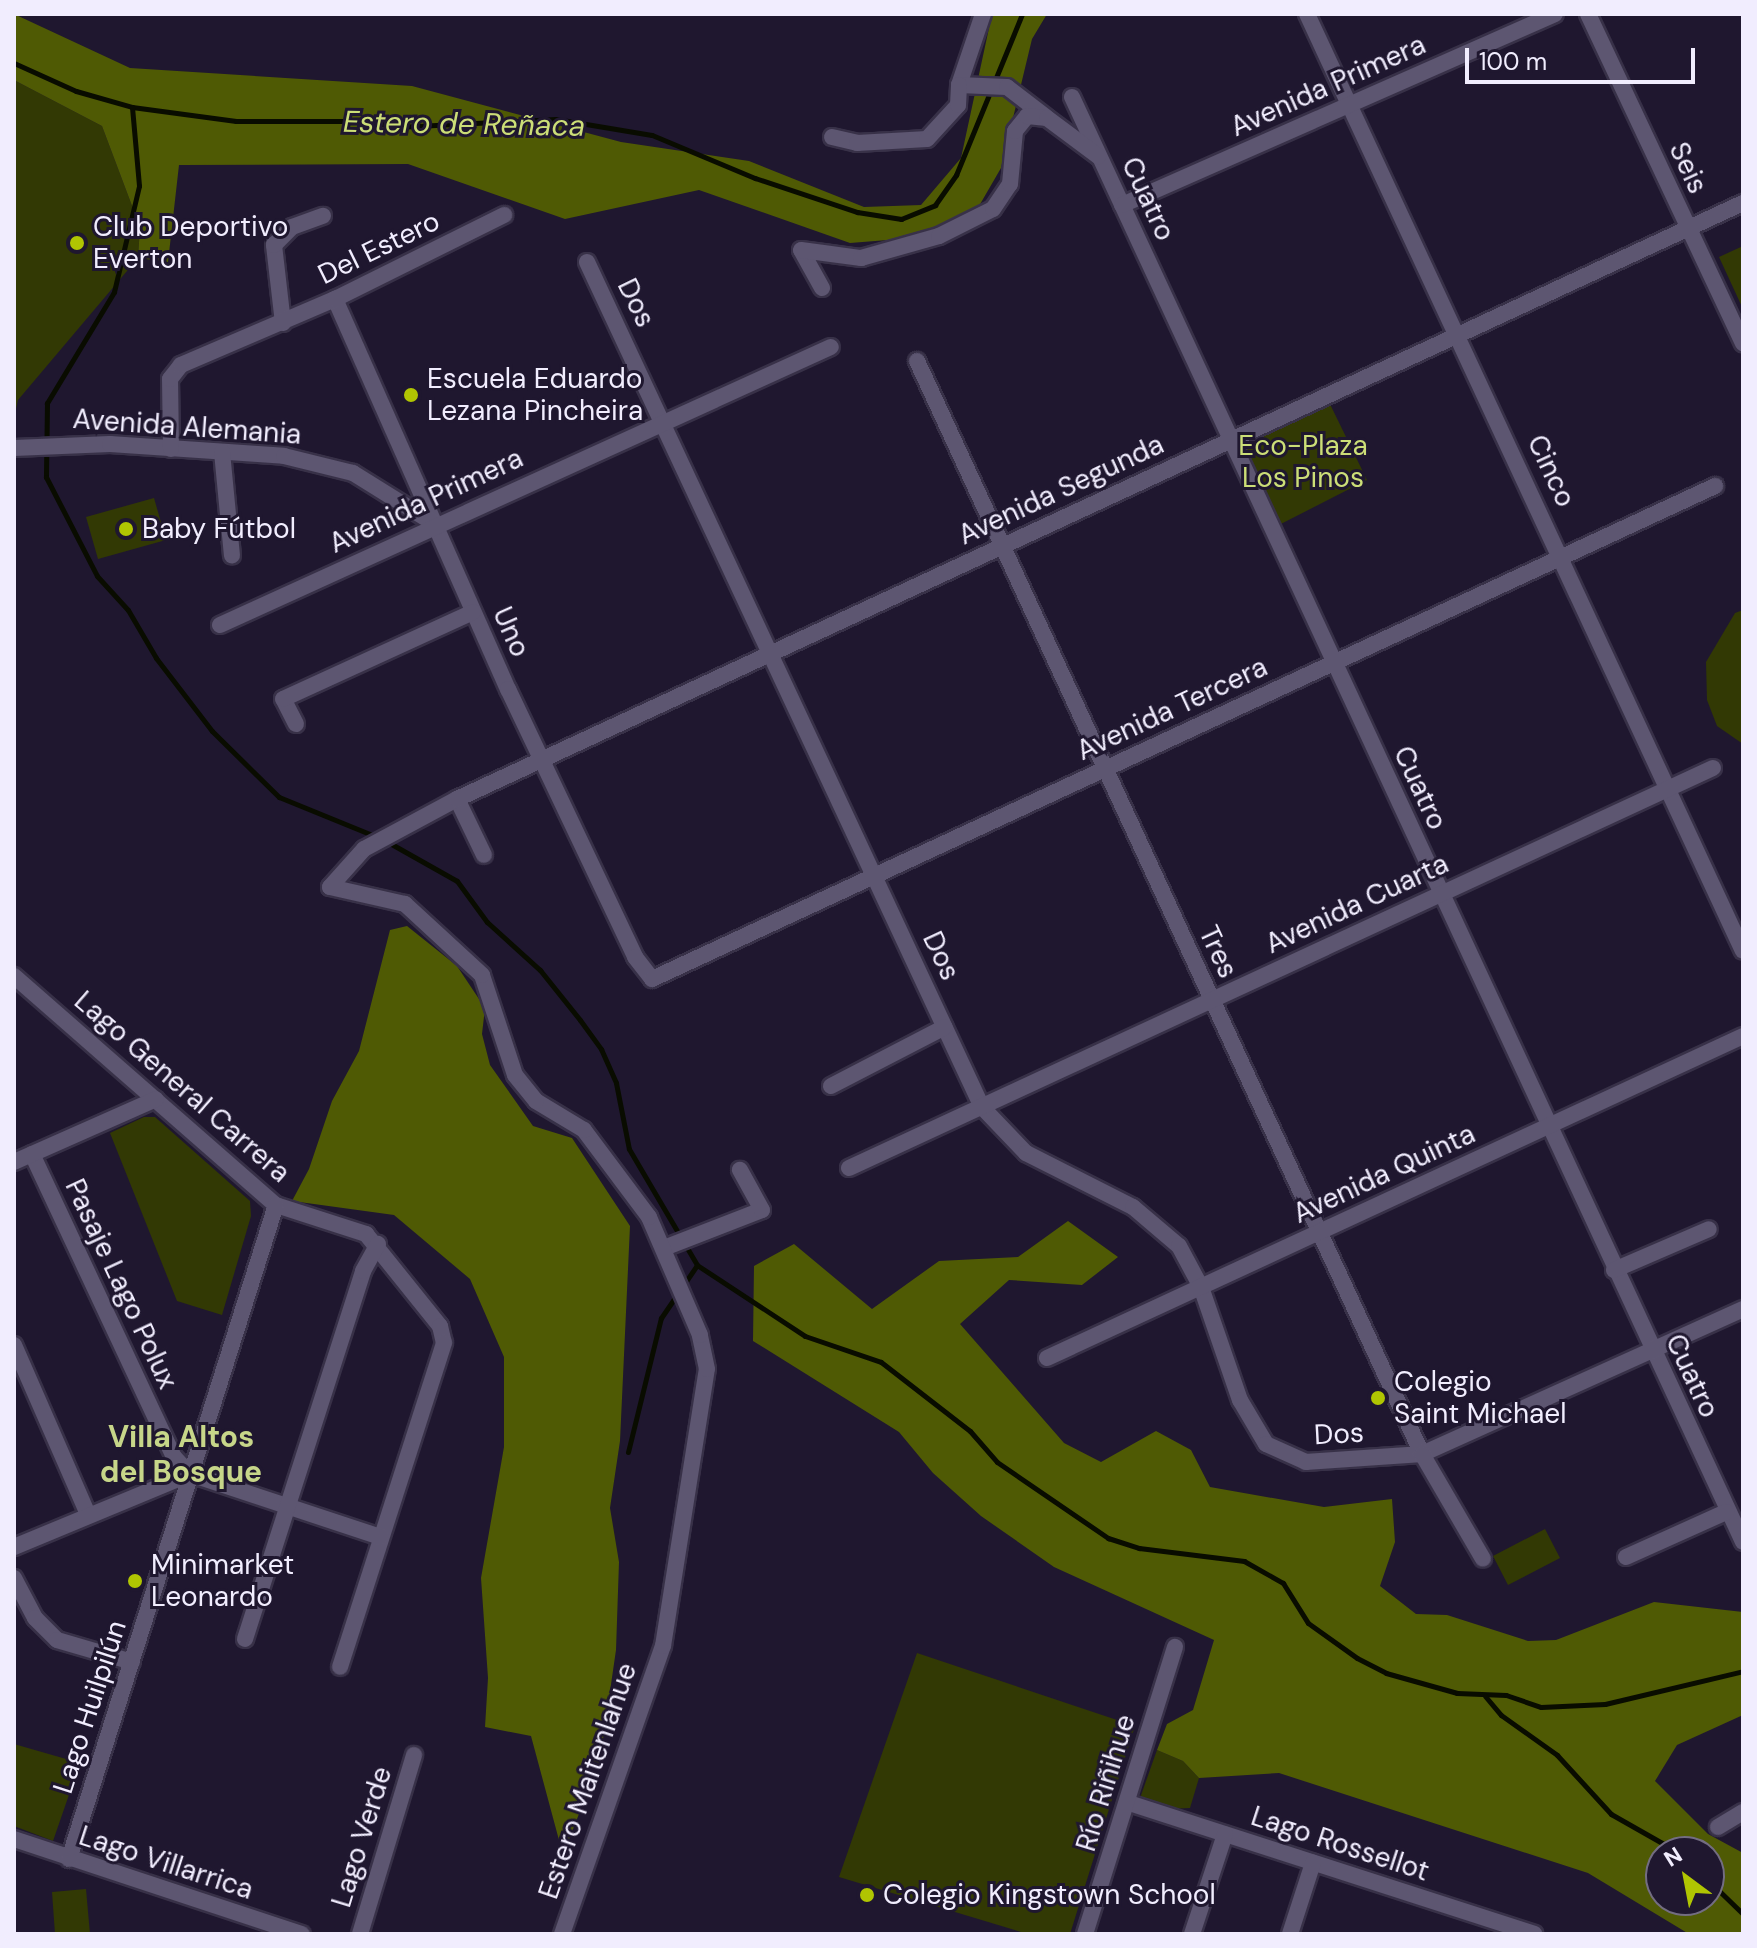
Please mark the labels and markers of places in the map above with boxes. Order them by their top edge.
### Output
place label: Club Deportivo Everton [93,210,288,276]
marker: Club Deportivo Everton [68,234,86,252]
place label: Escuela Eduardo Lezana Pincheira [427,362,643,428]
marker: Escuela Eduardo Lezana Pincheira [402,386,420,404]
place label: Baby Fútbol [142,512,296,546]
marker: Baby Fútbol [117,520,135,538]
place label: Colegio Saint Michael [1394,1365,1566,1431]
marker: Colegio Saint Michael [1369,1389,1387,1407]
place label: Minimarket Leonardo [151,1548,294,1614]
marker: Minimarket Leonardo [126,1572,144,1590]
place label: Colegio Kingstown School [883,1878,1216,1912]
marker: Colegio Kingstown School [858,1886,876,1904]

